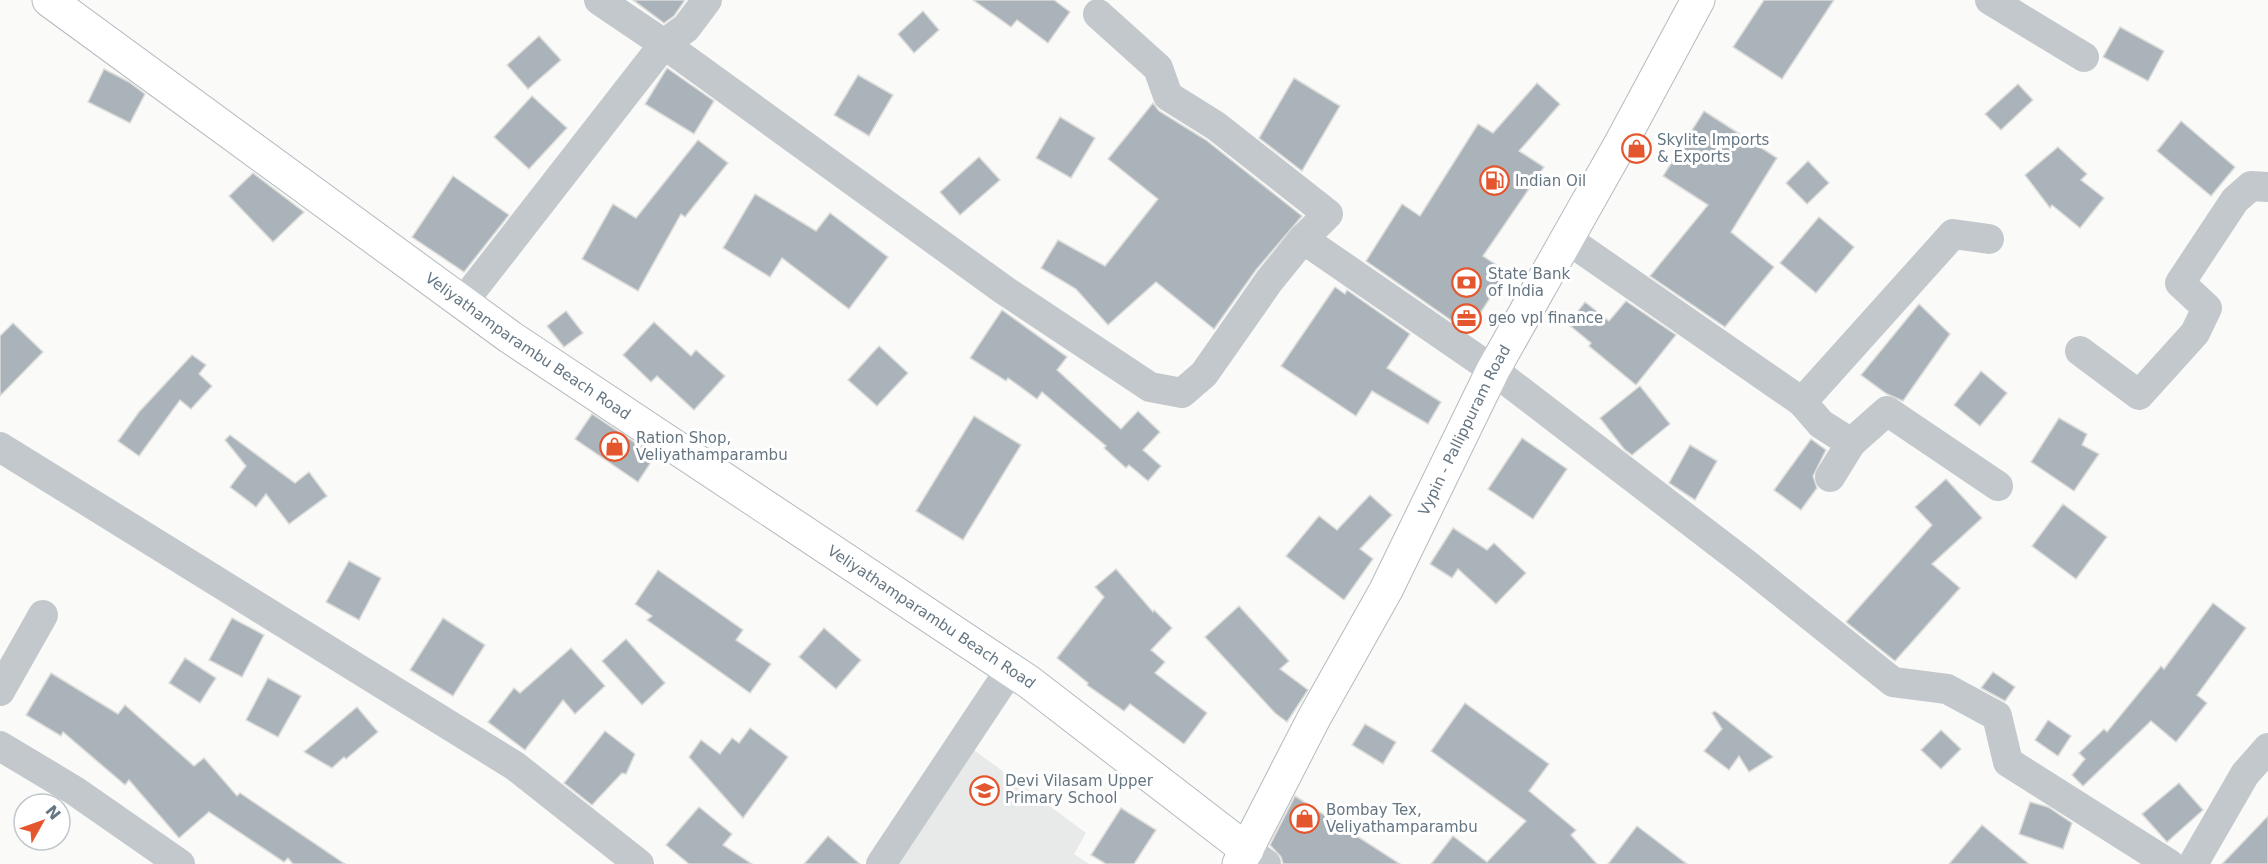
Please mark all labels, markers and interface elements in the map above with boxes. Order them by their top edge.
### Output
place label: Skylite Imports & Exports [1657,131,1770,166]
shop icon: Skylite Imports & Exports [1620,133,1652,165]
fuel station icon: Indian Oil [1478,165,1510,197]
place label: Indian Oil [1515,172,1586,190]
place label: State Bank of India [1488,265,1570,300]
bank icon: State Bank of India [1451,267,1483,299]
street label: Veliyathamparambu Beach Road [422,269,634,424]
office icon: geo vpl finance [1451,302,1483,334]
place label: geo vpl finance [1488,309,1603,327]
street label: Vypin - Pallippuram Road [1415,342,1514,518]
place label: Ration Shop, Veliyathamparambu [636,429,788,464]
shop icon: Ration Shop, Veliyathamparambu [599,431,631,463]
street label: Veliyathamparambu Beach Road [824,542,1039,692]
place label: Devi Vilasam Upper Primary School [1005,772,1154,807]
school or university icon: Devi Vilasam Upper Primary School [968,774,1000,806]
north arrow [12,792,72,852]
text: N [42,801,65,824]
place label: Bombay Tex, Veliyathamparambu [1326,801,1478,836]
shop icon: Bombay Tex, Veliyathamparambu [1289,803,1321,835]

